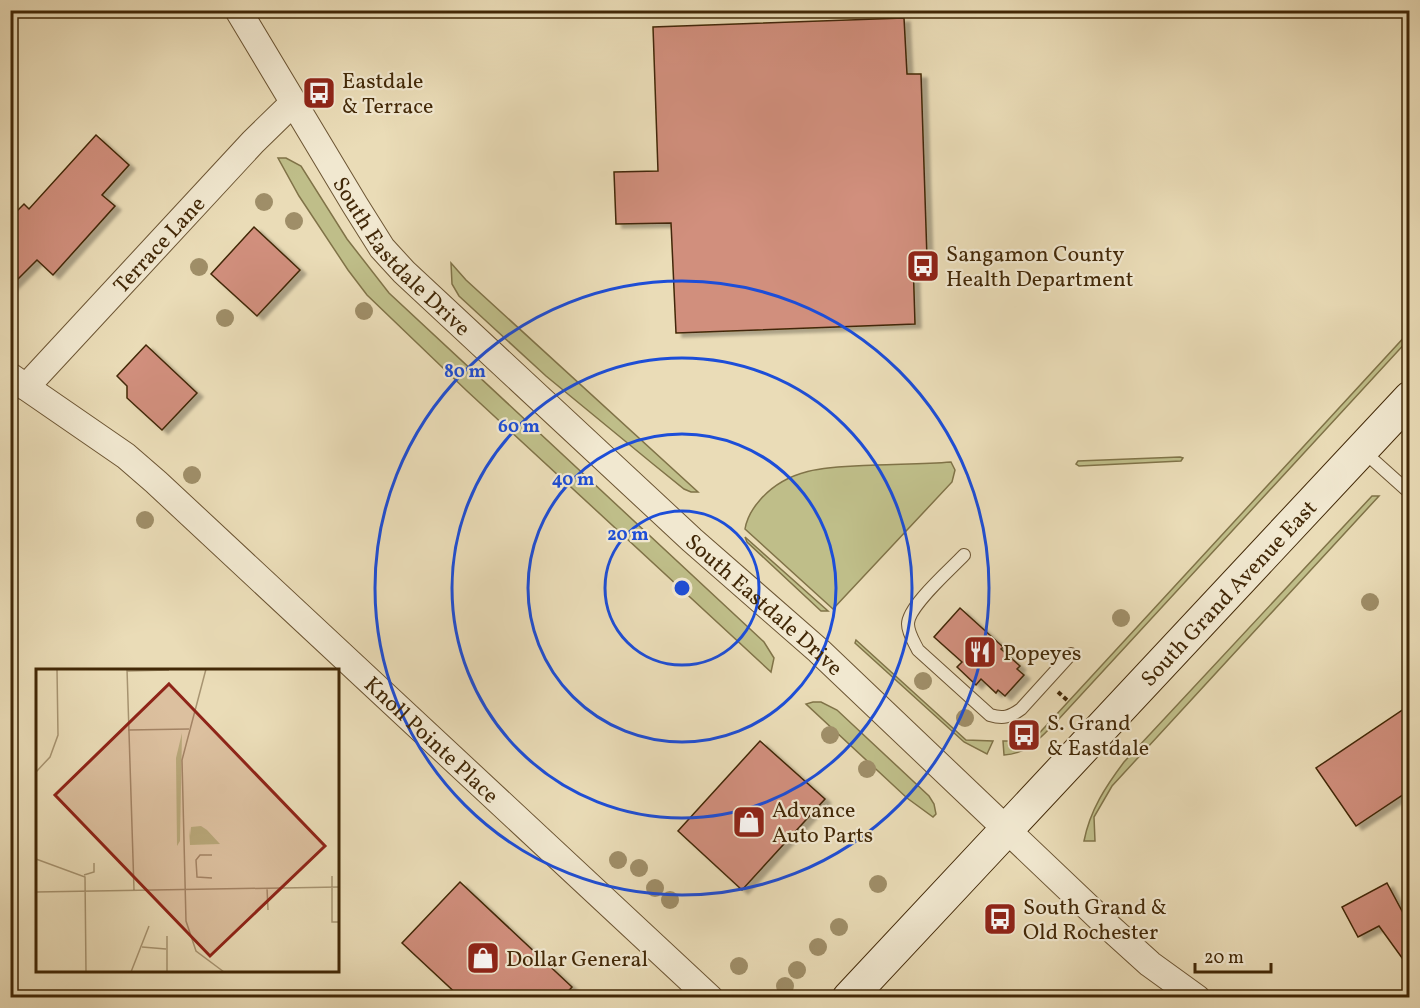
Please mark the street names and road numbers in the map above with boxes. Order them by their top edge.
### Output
street label: South Eastdale Drive [324,172,476,344]
street label: Terrace Lane [107,190,213,301]
street label: South Grand Avenue East [1135,494,1325,695]
street label: South Eastdale Drive [677,528,849,684]
street label: Knoll Pointe Place [356,670,505,812]

